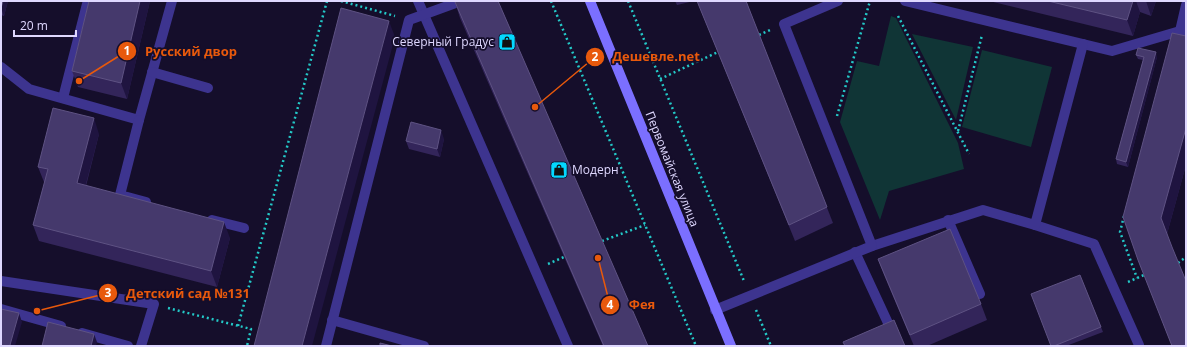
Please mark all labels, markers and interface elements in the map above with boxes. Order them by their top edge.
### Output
scale bar [14,12,76,38]
text: 20 m [20,17,48,34]
shop icon: Северный Градус [497,32,517,52]
place label: Северный Градус [392,33,494,50]
callout: Русский двор [117,39,245,64]
text: 1 [124,42,130,59]
text: Русский двор [145,42,237,60]
callout: Дешевле.net [585,44,708,69]
text: Дешевле.net [612,47,700,65]
text: 2 [592,48,599,65]
street label: Первомайская улица [642,109,703,229]
shop icon: Модерн [549,160,569,180]
place label: Модерн [572,161,619,178]
callout: Детский сад №131 [98,281,258,306]
text: 3 [105,284,112,301]
text: Детский сад №131 [126,284,250,302]
callout: Фея [600,292,663,317]
text: Фея [629,295,655,313]
text: 4 [607,296,614,313]

